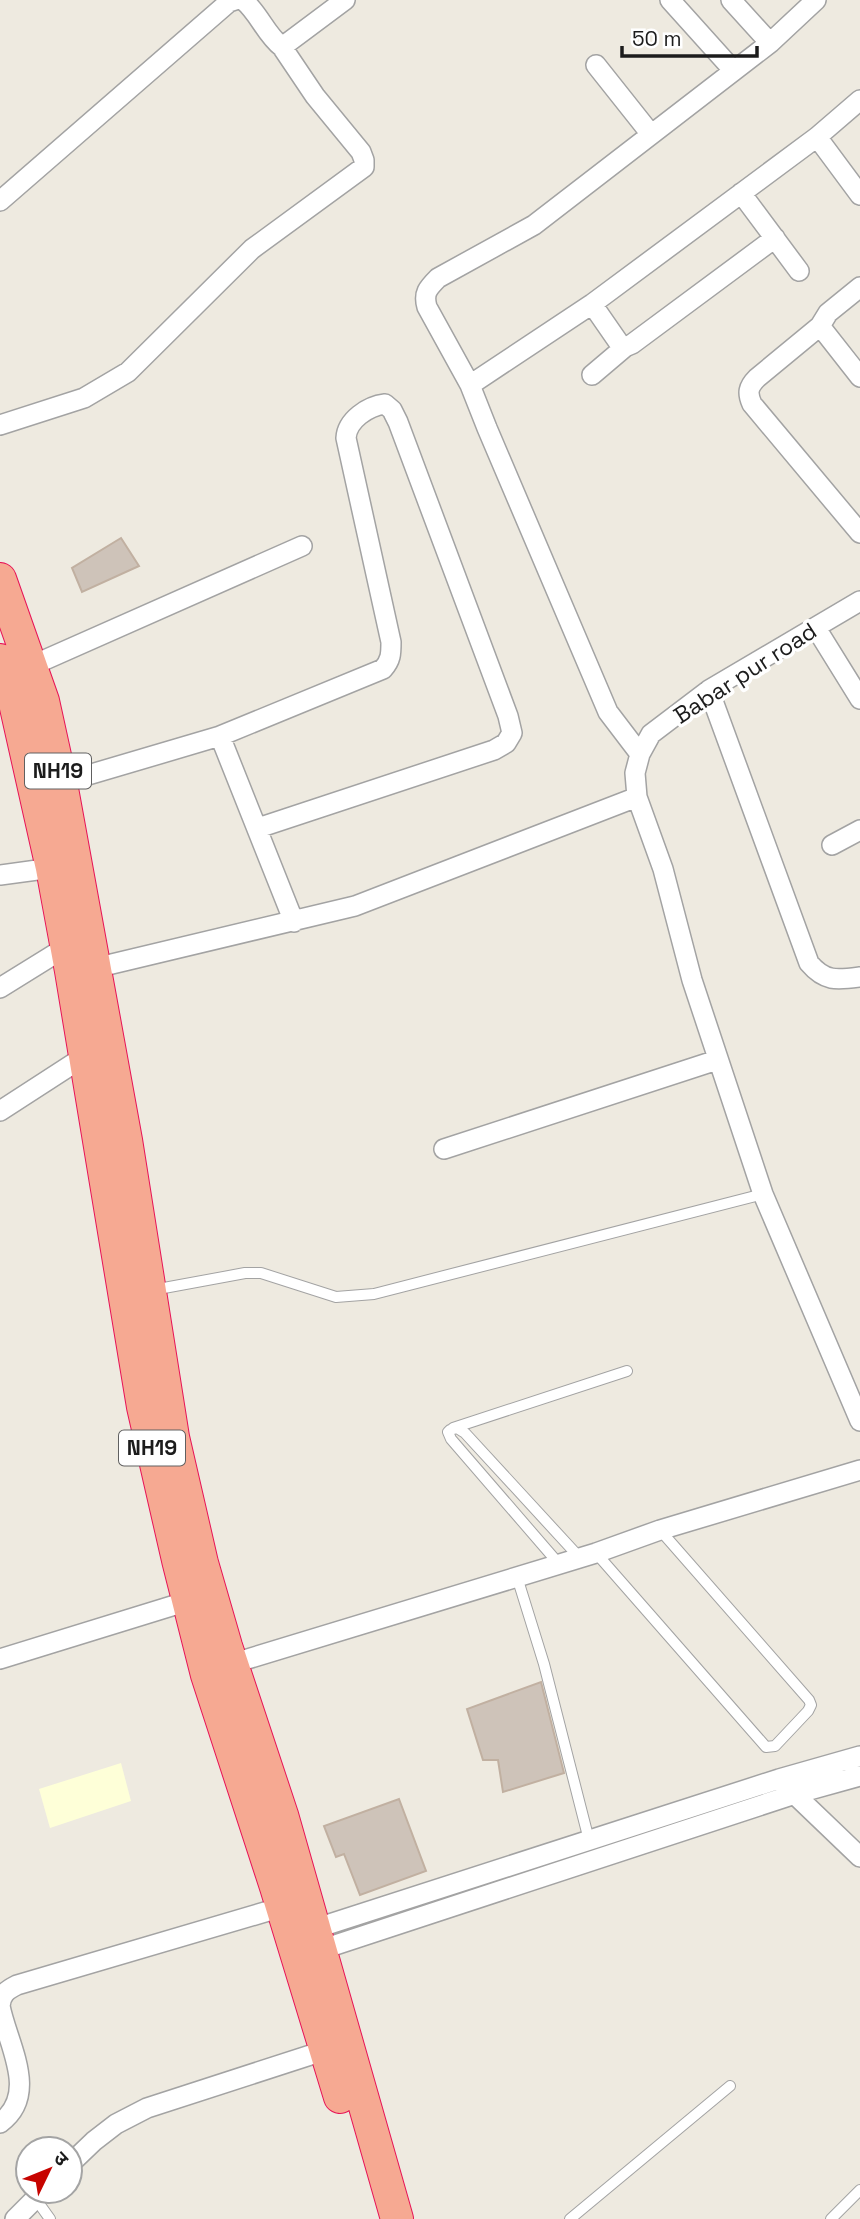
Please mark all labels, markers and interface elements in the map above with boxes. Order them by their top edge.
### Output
scale bar [622,14,757,58]
text: 50 m [632,25,682,52]
street label: Babar pur road [668,616,822,730]
road number: NH19 [25,754,91,788]
road number: NH19 [119,1430,185,1466]
north arrow [14,2135,84,2205]
text: उ [48,2146,75,2172]

